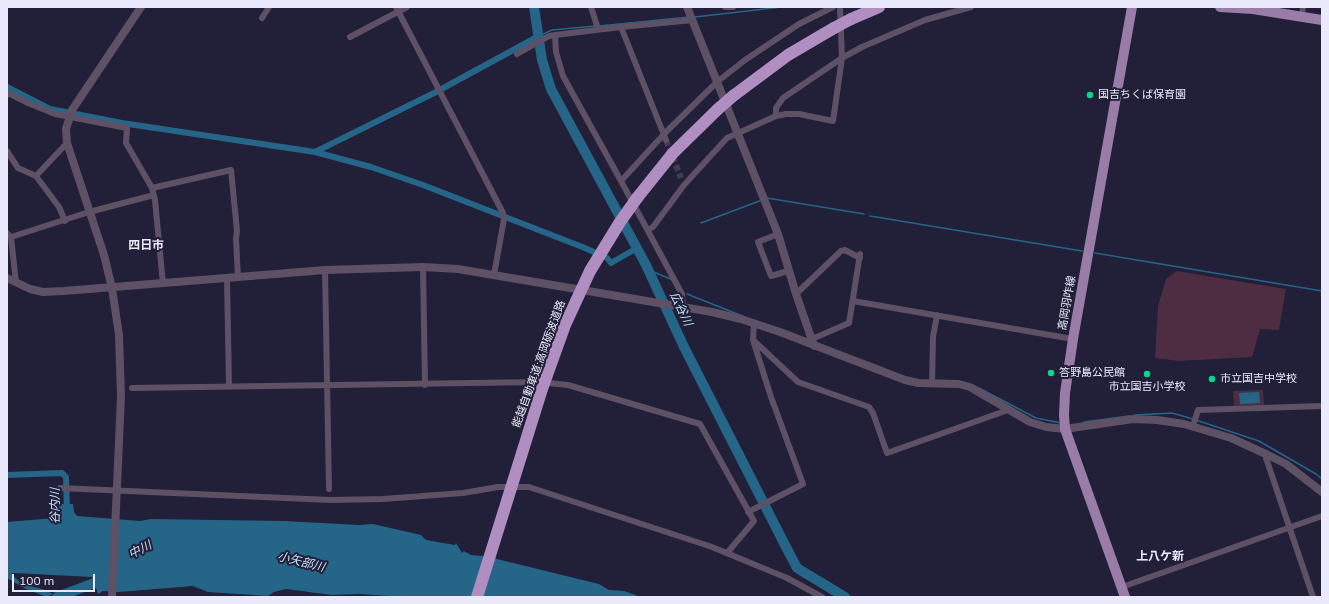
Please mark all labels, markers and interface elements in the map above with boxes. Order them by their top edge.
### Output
place label: 国吉ちくば保育園 [1098,88,1186,102]
marker: 国吉ちくば保育園 [1085,90,1095,100]
district label: 四日市 [128,238,164,252]
street label: 高岡羽咋線 [1056,275,1078,331]
water label: 広谷川 [667,290,695,328]
street label: 能越自動車道;高岡砺波道路 [510,299,568,429]
place label: 答野島公民館 [1059,366,1125,380]
marker: 答野島公民館 [1046,368,1056,378]
marker: 市立国吉小学校 [1142,369,1152,379]
place label: 市立国吉中学校 [1220,372,1297,386]
marker: 市立国吉中学校 [1207,374,1217,384]
place label: 市立国吉小学校 [1109,380,1185,394]
water label: 谷内川 [48,488,62,524]
water label: 中川 [126,538,154,562]
water label: 小矢部川 [276,549,326,575]
district label: 上八ケ新 [1136,549,1184,563]
scale bar [14,566,97,592]
text: 100 m [19,573,54,588]

